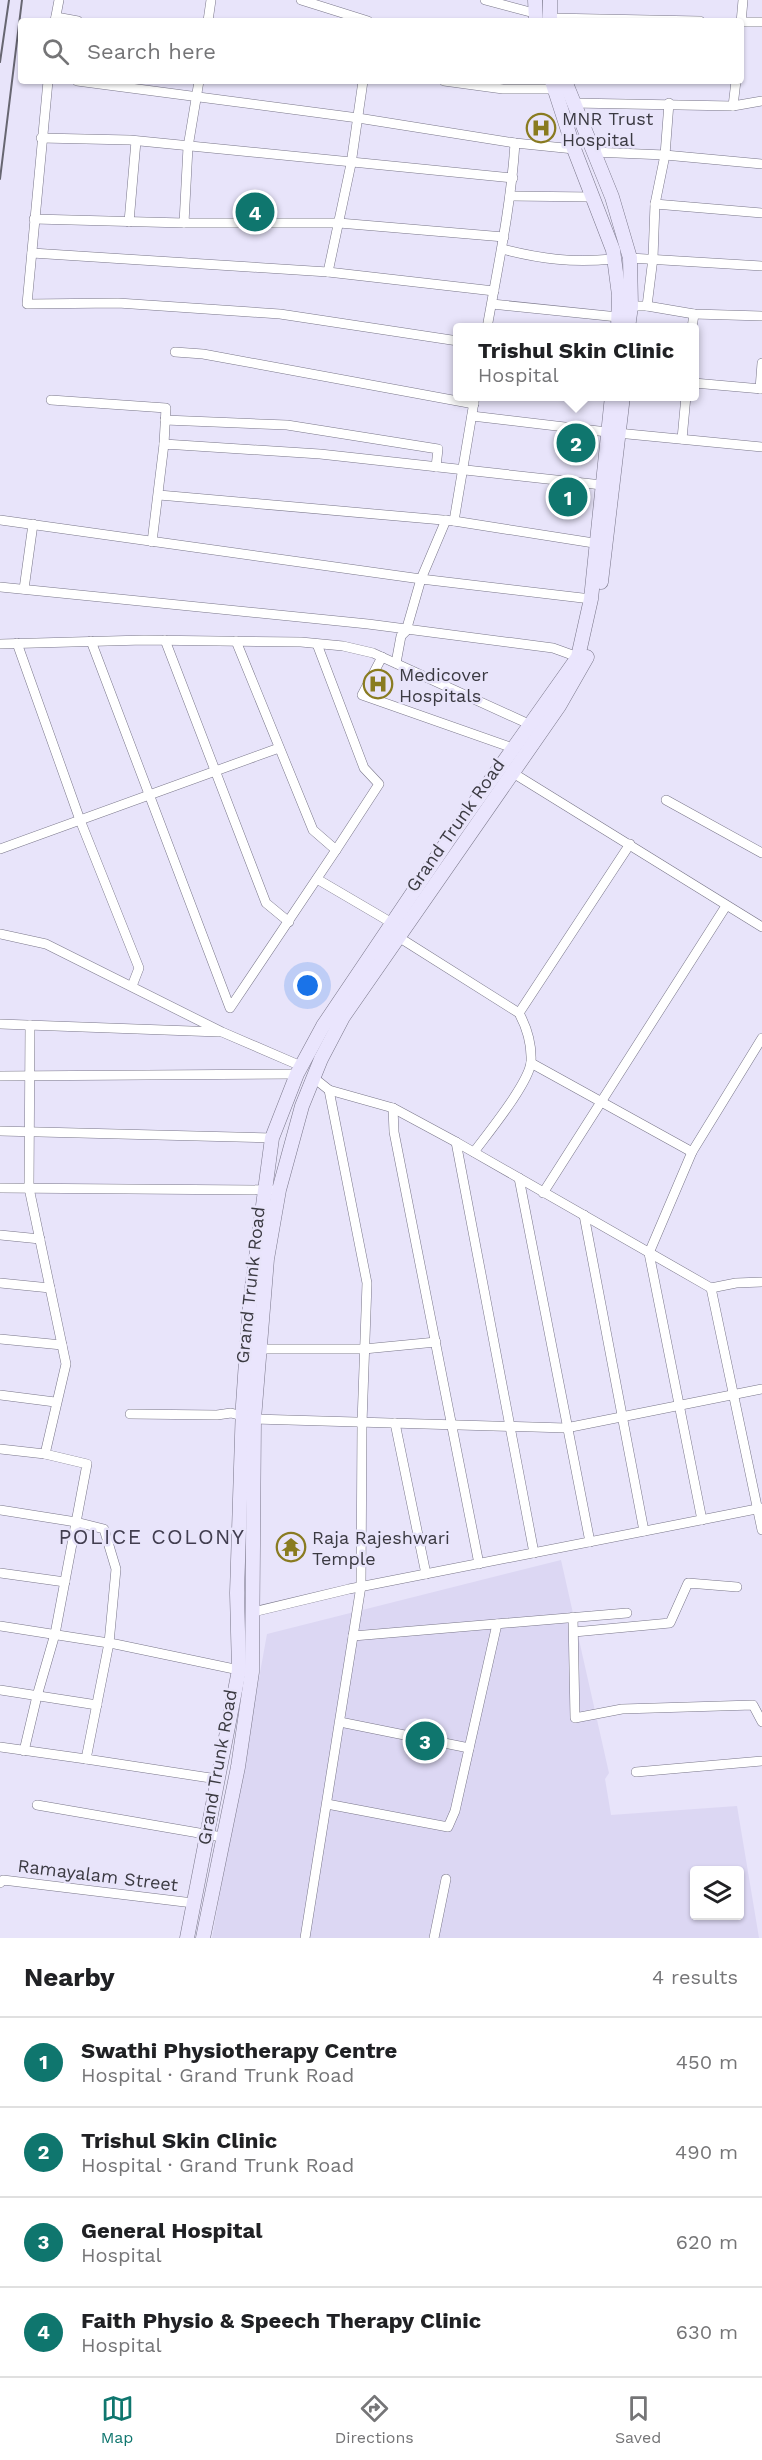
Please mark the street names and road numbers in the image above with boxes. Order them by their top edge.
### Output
street label: Grand Trunk Road [401,754,509,896]
street label: Grand Trunk Road [231,1206,269,1364]
street label: Grand Trunk Road [193,1688,241,1846]
street label: Ramayalam Street [17,1855,180,1895]

